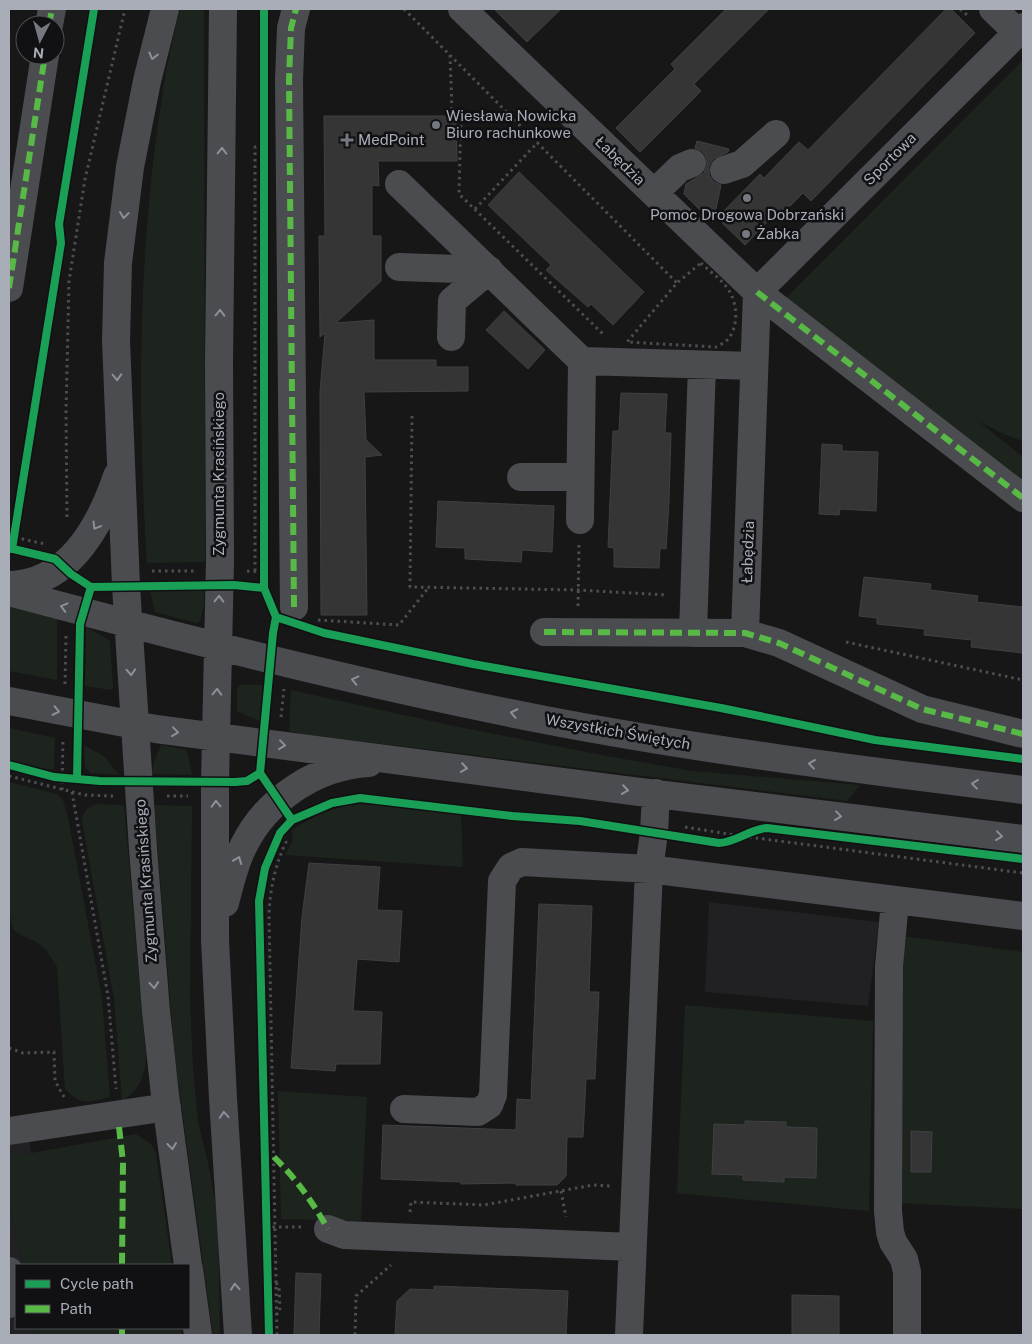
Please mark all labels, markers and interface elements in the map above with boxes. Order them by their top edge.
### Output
north arrow [15,15,65,65]
text: N [32,44,45,61]
one-way arrow [148,52,159,61]
place label: Wiesława Nowicka Biuro rachunkowe [446,107,576,141]
marker: Wiesława Nowicka Biuro rachunkowe [430,119,442,131]
street label: Sportowa [860,129,919,188]
place label: MedPoint [358,131,425,148]
marker: MedPoint [340,133,354,147]
street label: Łabędzia [592,133,649,188]
one-way arrow [217,147,227,154]
marker: Pomoc Drogowa Dobrzański [741,192,753,204]
place label: Pomoc Drogowa Dobrzański [650,206,844,223]
one-way arrow [119,211,130,219]
place label: Żabka [756,224,799,242]
marker: Żabka [740,228,752,240]
one-way arrow [215,309,225,317]
one-way arrow [112,374,122,381]
street label: Zygmunta Krasińskiego [210,392,227,556]
one-way arrow [92,521,102,530]
street label: Łabędzia [738,521,757,583]
one-way arrow [214,594,224,602]
one-way arrow [60,602,69,613]
one-way arrow [126,669,137,677]
one-way arrow [351,675,359,686]
one-way arrow [212,688,223,696]
one-way arrow [52,706,61,716]
one-way arrow [510,709,518,719]
street label: Wszystkich Świętych [545,709,692,753]
one-way arrow [172,726,180,737]
one-way arrow [278,739,286,750]
one-way arrow [808,759,817,769]
one-way arrow [460,762,468,773]
one-way arrow [971,779,979,790]
one-way arrow [621,784,629,795]
street label: Zygmunta Krasińskiego [131,799,160,963]
one-way arrow [210,800,221,808]
one-way arrow [834,810,842,821]
one-way arrow [996,830,1004,841]
one-way arrow [232,856,242,864]
one-way arrow [148,981,159,989]
one-way arrow [219,1111,230,1119]
one-way arrow [166,1143,177,1151]
legend [15,1264,190,1329]
text: Cycle path [60,1275,134,1292]
one-way arrow [230,1282,241,1290]
text: Path [60,1300,92,1317]

